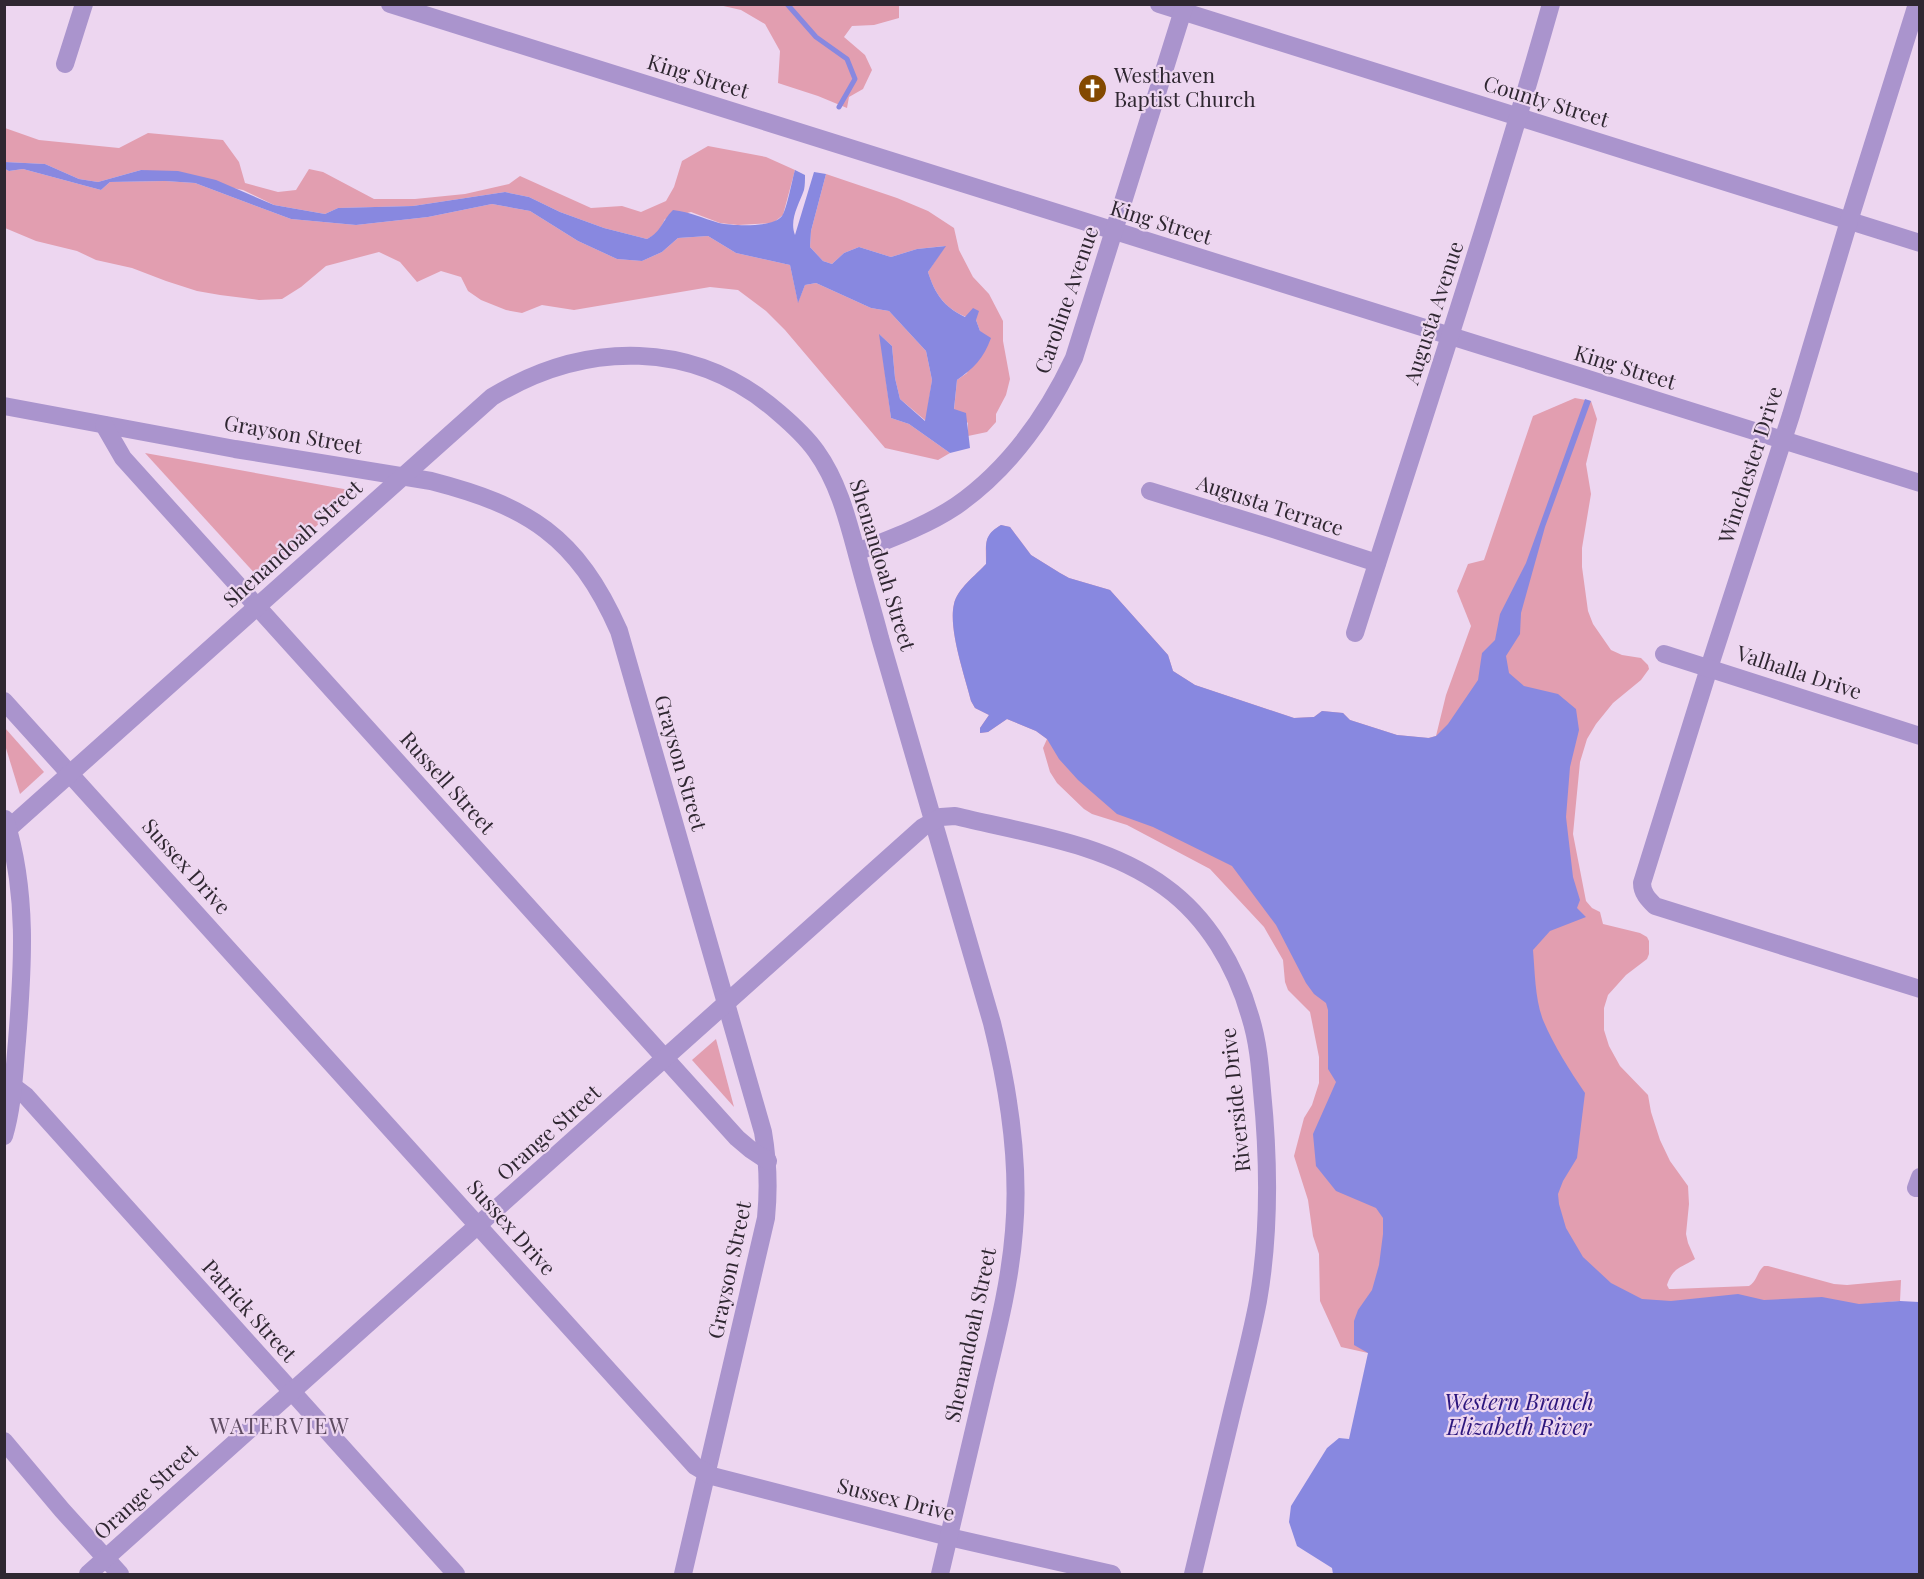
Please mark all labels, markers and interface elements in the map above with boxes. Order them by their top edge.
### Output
street label: King Street [644,46,753,104]
place label: Westhaven Baptist Church [1113,60,1256,112]
street label: County Street [1480,68,1613,133]
church icon: Westhaven Baptist Church [1077,72,1109,104]
street label: King Street [1107,192,1216,250]
street label: Caroline Avenue [1027,222,1103,377]
street label: Augusta Avenue [1395,237,1468,388]
street label: King Street [1571,337,1680,395]
street label: Winchester Drive [1710,382,1788,547]
street label: Grayson Street [222,407,365,459]
street label: Augusta Terrace [1193,467,1348,541]
street label: Shenandoah Street [216,472,368,612]
street label: Shenandoah Street [845,475,923,654]
street label: Valhalla Drive [1732,637,1866,705]
street label: Grayson Street [649,691,715,834]
street label: Russell Street [395,724,502,839]
street label: Sussex Drive [137,812,238,920]
street label: Riverside Drive [1213,1027,1256,1174]
street label: Orange Street [490,1077,606,1186]
street label: Sussex Drive [462,1173,563,1281]
street label: Grayson Street [700,1198,756,1341]
street label: Shenandoah Street [937,1244,1001,1425]
street label: Patrick Street [197,1252,304,1367]
water label: Western Branch Elizabeth River [1444,1386,1594,1441]
district label: WATERVIEW [209,1410,350,1440]
street label: Orange Street [87,1436,203,1545]
street label: Sussex Drive [835,1470,958,1526]

